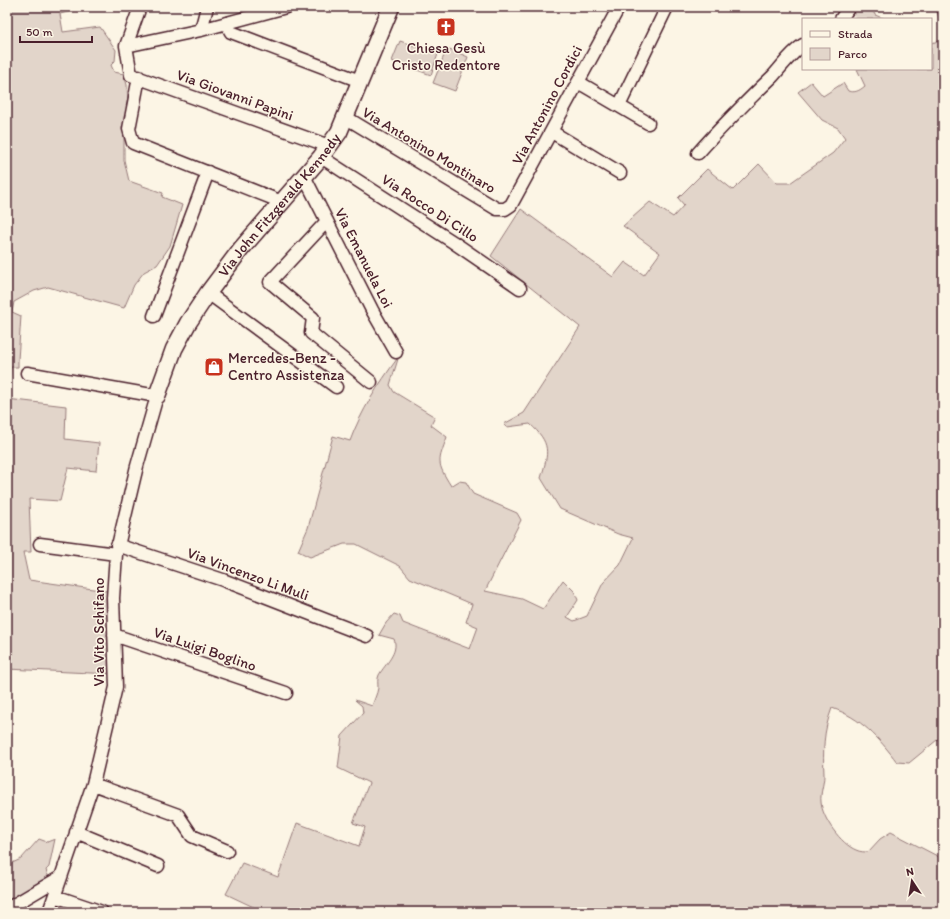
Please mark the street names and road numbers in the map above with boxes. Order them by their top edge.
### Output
street label: Via Antonino Cordici [508,42,586,168]
street label: Via Giovanni Papini [174,66,296,124]
street label: Via Antonino Montinaro [359,103,499,197]
street label: Via John Fitzgerald Kennedy [214,130,344,280]
street label: Via Rocco Di Cillo [378,170,482,246]
street label: Via Emanuela Loi [331,205,397,311]
street label: Via Vincenzo Li Muli [185,544,311,604]
street label: Via Vito Schifano [90,578,108,687]
street label: Via Luigi Boglino [151,623,259,675]

